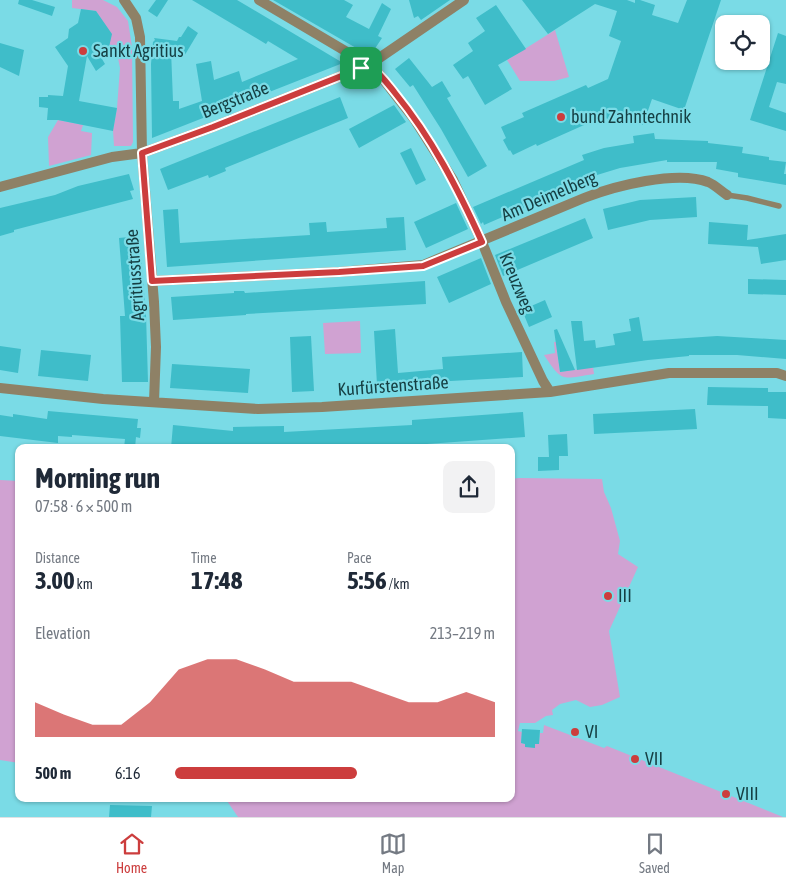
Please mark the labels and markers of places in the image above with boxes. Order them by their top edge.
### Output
place label: Sankt Agritius [93,40,184,61]
marker: Sankt Agritius [77,45,89,57]
pin [340,47,382,89]
place label: bund Zahntechnik [571,106,691,127]
marker: bund Zahntechnik [555,111,567,123]
place label: III [618,585,632,606]
marker: III [602,590,614,602]
place label: VI [585,721,598,742]
marker: VI [569,726,581,738]
place label: VII [645,748,663,769]
marker: VII [629,753,641,765]
place label: VIII [736,783,759,804]
marker: VIII [720,788,732,800]

